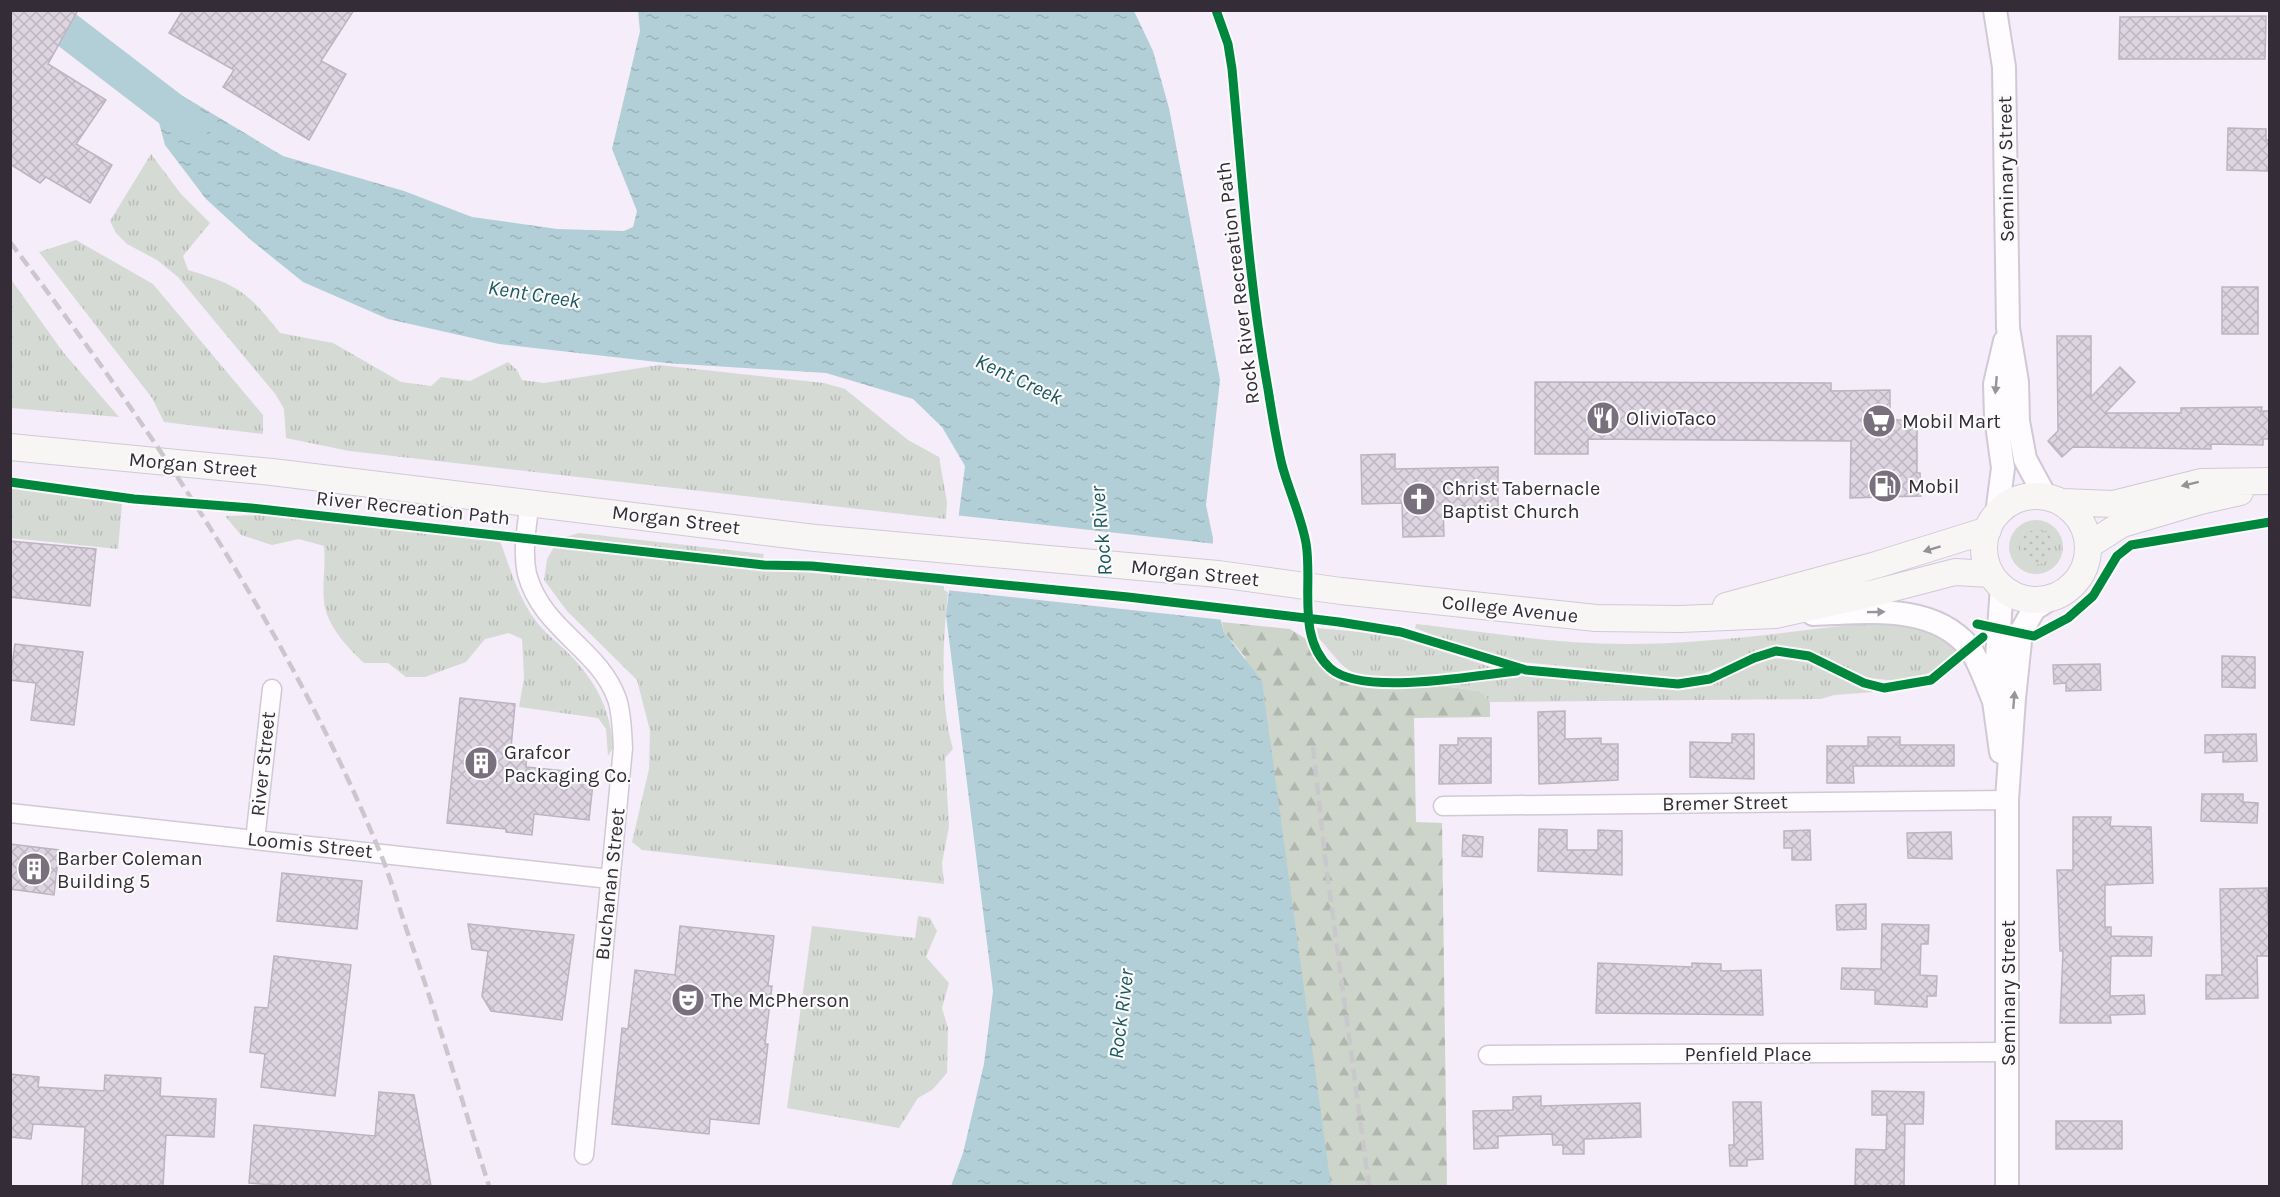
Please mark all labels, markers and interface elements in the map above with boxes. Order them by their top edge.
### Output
street label: Seminary Street [1993,95,2019,242]
street label: Rock River Recreation Path [1212,160,1264,406]
water label: Kent Creek [486,275,582,313]
water label: Kent Creek [972,348,1067,410]
one-way arrow [1991,375,2001,394]
restaurant icon: OlivioTaco [1585,400,1621,436]
supermarket icon: Mobil Mart [1861,403,1897,439]
place label: OlivioTaco [1626,407,1717,430]
place label: Mobil Mart [1902,410,2001,433]
street label: Morgan Street [128,448,259,482]
fuel station icon: Mobil [1867,468,1903,504]
place label: Mobil [1908,475,1959,498]
place label: Christ Tabernacle Baptist Church [1442,477,1600,523]
one-way arrow [2181,480,2200,490]
church icon: Christ Tabernacle Baptist Church [1401,481,1437,517]
water label: Rock River [1085,484,1117,577]
street label: River Recreation Path [315,486,511,530]
street label: Morgan Street [611,501,742,539]
one-way arrow [1923,544,1941,554]
street label: Morgan Street [1130,555,1261,591]
street label: College Avenue [1441,590,1579,628]
one-way arrow [1866,608,1885,617]
one-way arrow [2009,690,2019,709]
street label: River Street [246,710,280,818]
place label: Grafcor Packaging Co. [504,741,631,787]
building icon: Grafcor Packaging Co. [463,745,499,781]
street label: Bremer Street [1662,790,1789,816]
street label: Buchanan Street [591,806,629,961]
street label: Loomis Street [246,827,374,863]
place label: Barber Coleman Building 5 [57,847,203,893]
building icon: Barber Coleman Building 5 [16,851,52,887]
street label: Seminary Street [1997,919,2020,1066]
water label: Rock River [1104,967,1139,1060]
theatre icon: The McPherson [670,982,706,1018]
place label: The McPherson [711,989,850,1012]
street label: Penfield Place [1685,1043,1811,1066]

